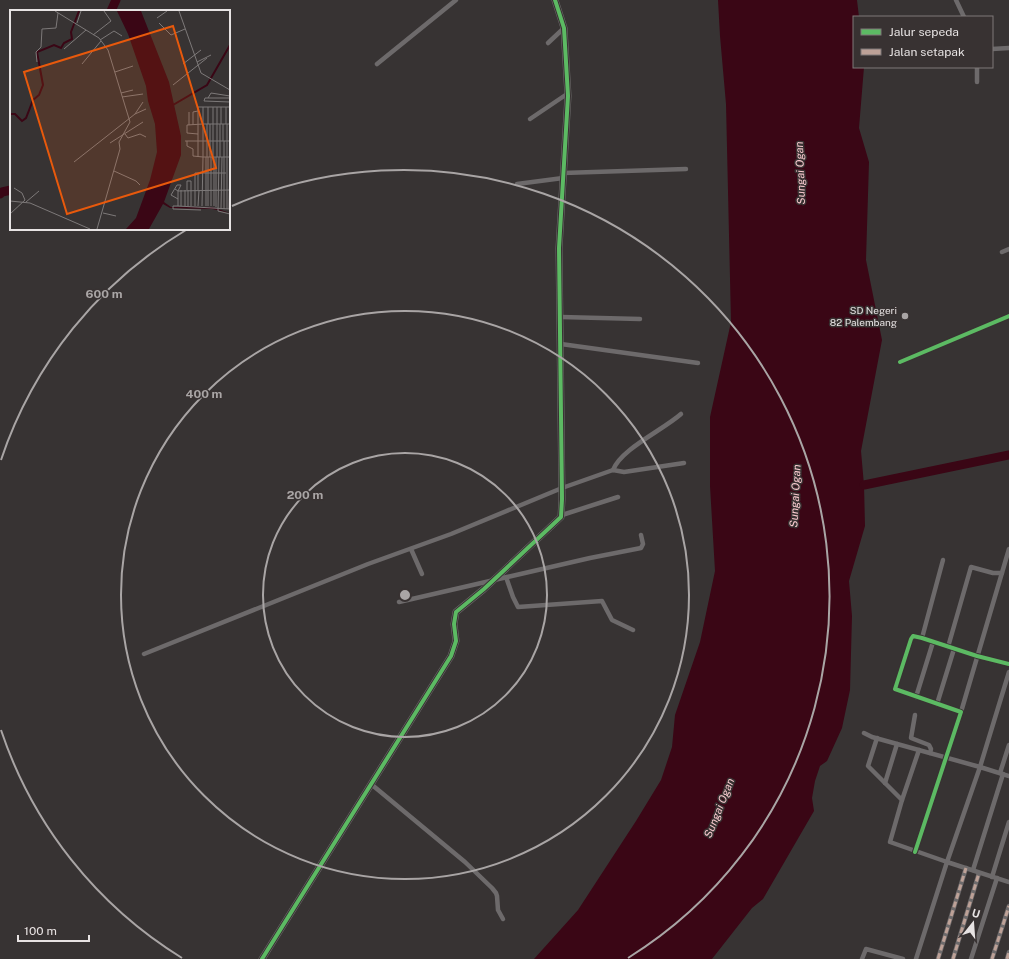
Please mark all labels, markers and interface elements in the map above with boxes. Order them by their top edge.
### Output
inset map [10,10,230,230]
legend [853,16,993,68]
text: Jalur sepeda [889,25,959,39]
text: Jalan setapak [889,45,965,59]
water label: Sungai Ogan [793,141,807,205]
text: 600 m [86,287,123,301]
place label: SD Negeri 82 Palembang [830,304,897,328]
marker: SD Negeri 82 Palembang [900,311,910,321]
text: 400 m [186,387,223,401]
water label: Sungai Ogan [787,464,803,528]
text: 200 m [287,488,323,502]
centre of rings [398,588,412,602]
water label: Sungai Ogan [702,776,736,840]
north arrow [953,903,993,943]
text: U [970,907,982,920]
scale bar [18,917,89,943]
text: 100 m [24,924,57,938]

